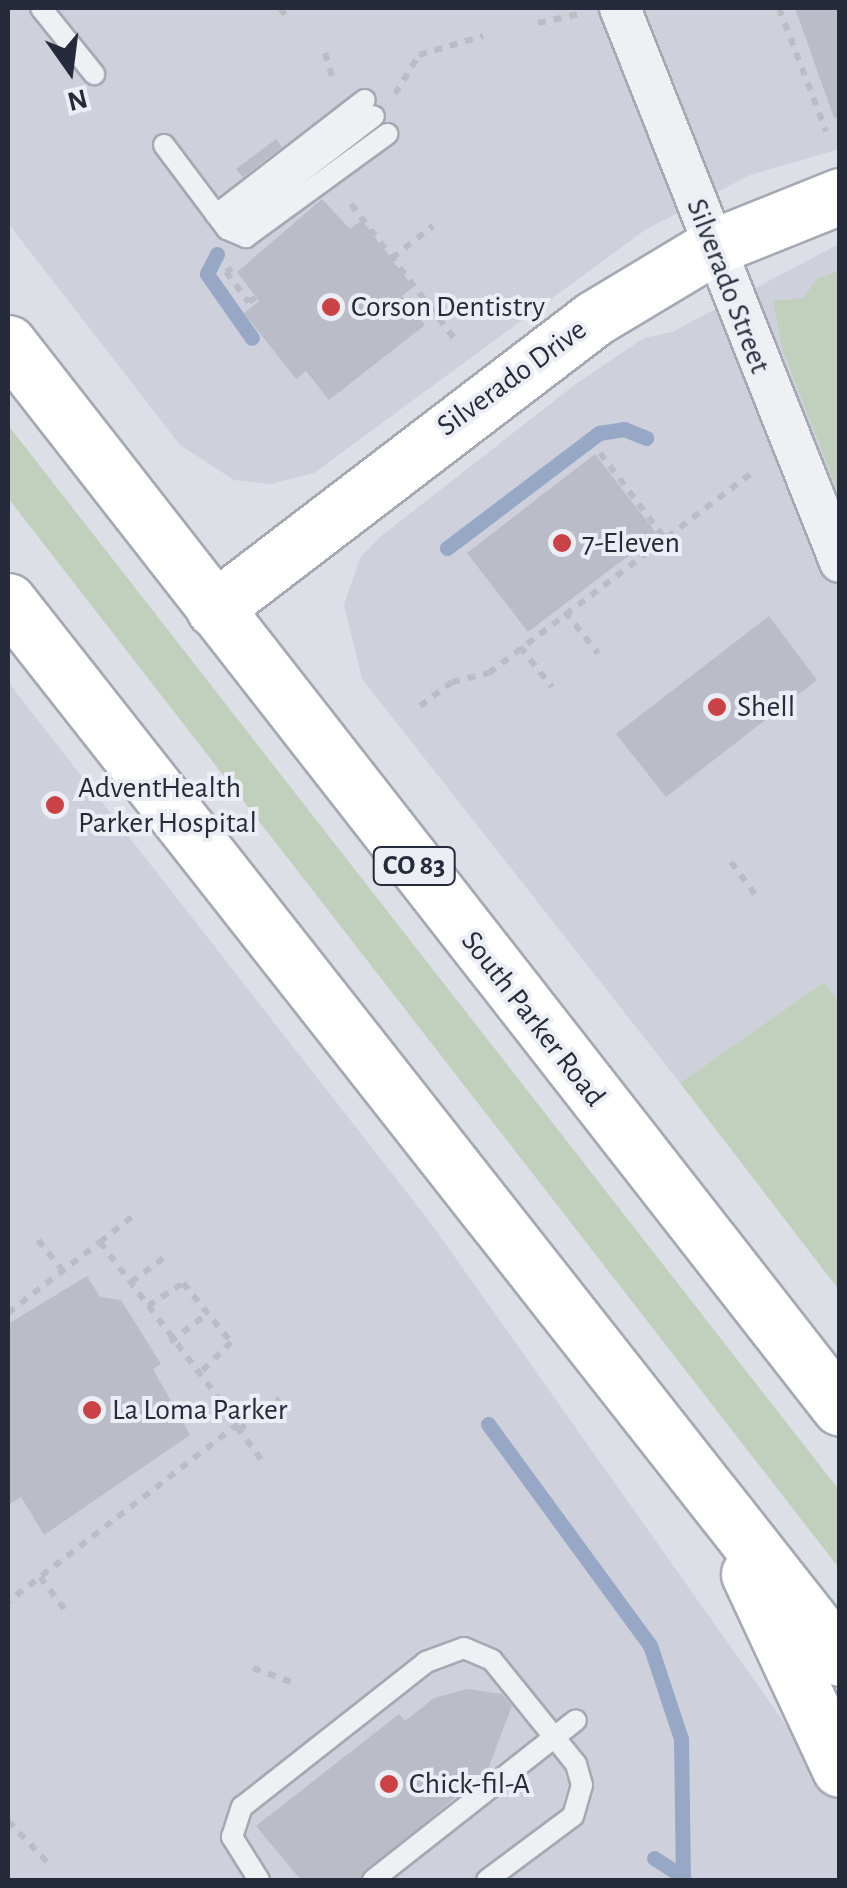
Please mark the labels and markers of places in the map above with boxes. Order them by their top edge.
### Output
place label: Corson Dentistry [351,289,545,325]
marker: Corson Dentistry [320,296,342,318]
place label: 7-Eleven [582,525,680,561]
marker: 7-Eleven [551,532,573,554]
place label: Shell [737,689,795,725]
marker: Shell [706,696,728,718]
place label: AdventHealth Parker Hospital [78,770,257,840]
marker: AdventHealth Parker Hospital [42,792,68,818]
place label: La Loma Parker [112,1392,287,1428]
marker: La Loma Parker [81,1399,103,1421]
place label: Chick-fil-A [409,1766,530,1802]
marker: Chick-fil-A [378,1773,400,1795]

